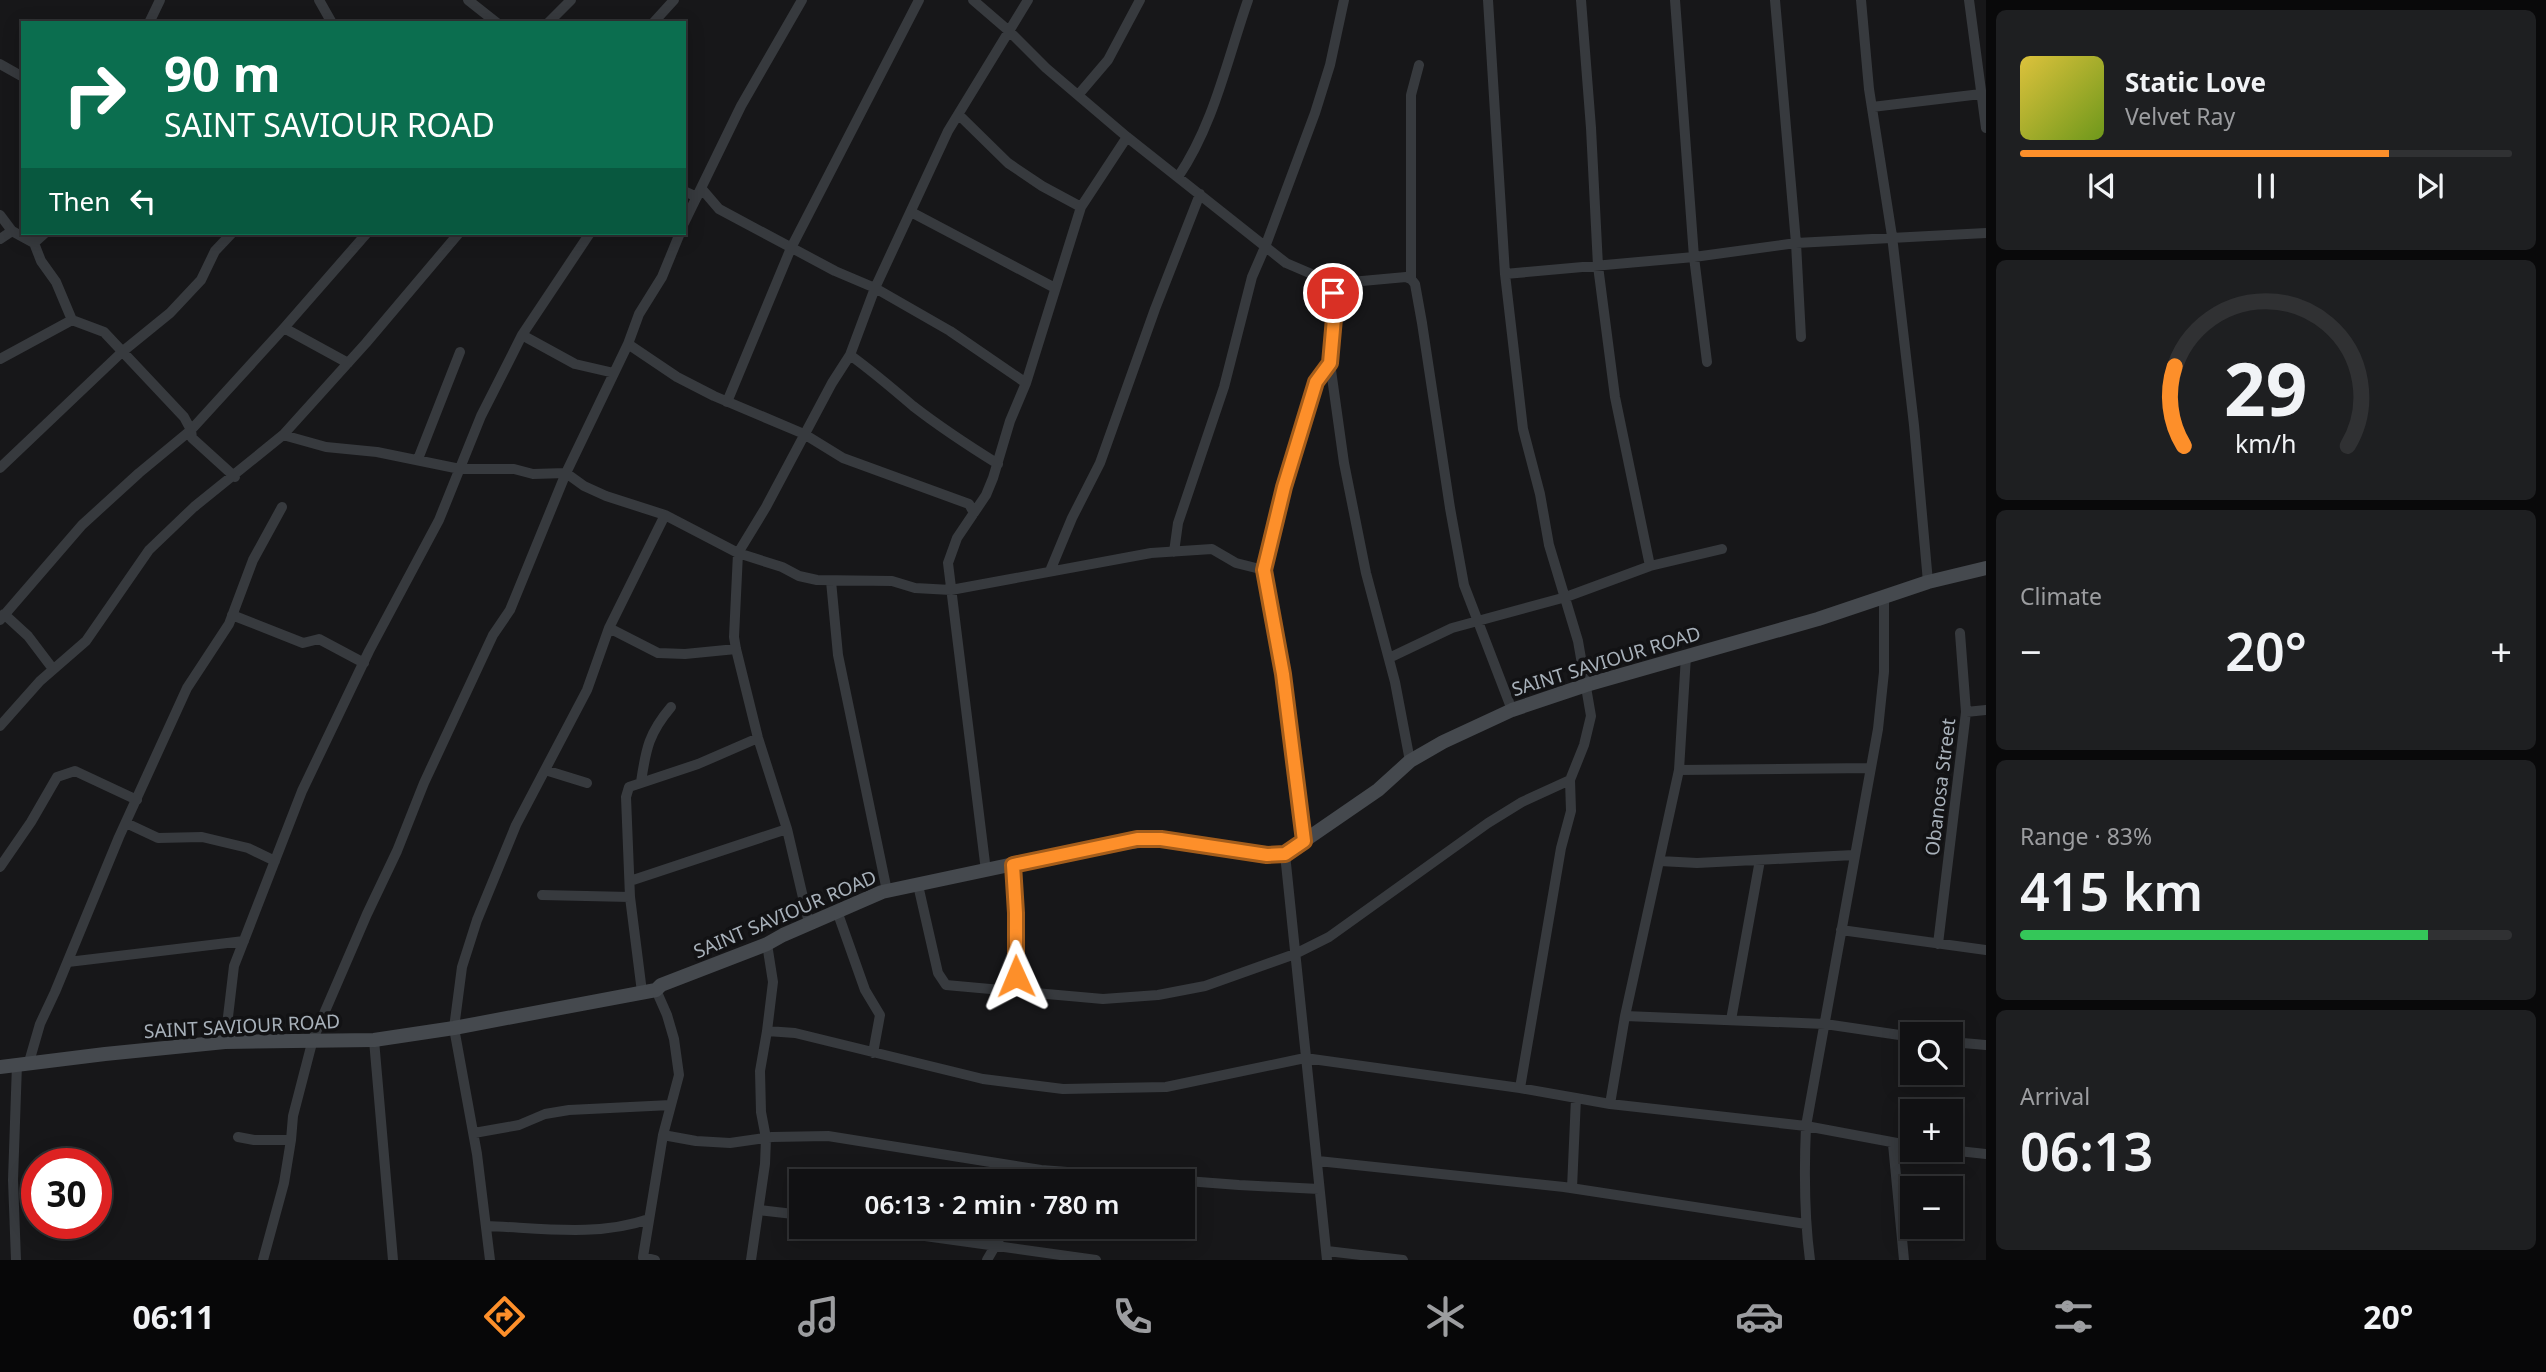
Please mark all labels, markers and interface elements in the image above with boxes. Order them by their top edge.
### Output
text: 90 m [164,40,281,106]
icon: right [49,49,140,140]
text: Static Love [2125,64,2266,100]
text: Velvet Ray [2125,100,2235,132]
text: SAINT SAVIOUR ROAD [164,103,495,146]
icon: previous [2083,167,2121,205]
icon: pause [2247,167,2285,205]
icon: next [2411,167,2449,205]
icon: left [124,182,162,220]
text: Then [49,183,110,219]
pin [1303,263,1363,323]
icon: arrive [1314,274,1352,312]
text: 29 [2224,338,2308,437]
text: km/h [2235,426,2297,460]
text: Climate [2020,580,2102,612]
text: 20° [2225,615,2307,686]
street label: SAINT SAVIOUR ROAD [1508,620,1704,702]
text: − [2020,625,2042,677]
text: + [2490,625,2512,677]
street label: Obanosa Street [1919,717,1961,857]
text: Range · 83% [2020,820,2152,852]
text: 415 km [2020,855,2203,926]
street label: SAINT SAVIOUR ROAD [690,864,880,964]
position arrow [979,939,1053,1013]
street label: SAINT SAVIOUR ROAD [143,1008,341,1044]
map controls [1900,1022,1963,1239]
button: search [1900,1022,1963,1085]
text: Arrival [2020,1080,2090,1112]
button: + [1900,1099,1963,1162]
text: 06:13 [2020,1115,2153,1186]
speed limit sign: 30 [21,1148,112,1239]
button: − [1900,1176,1963,1239]
text: 06:13 · 2 min · 780 m [865,1186,1119,1222]
icon: directions [480,1292,529,1341]
icon: music [794,1292,843,1341]
icon: phone [1108,1292,1157,1341]
icon: climate [1421,1292,1470,1341]
icon: car [1735,1292,1784,1341]
icon: filters [2049,1292,2098,1341]
text: 06:11 [132,1295,215,1338]
text: 20° [2363,1295,2413,1338]

